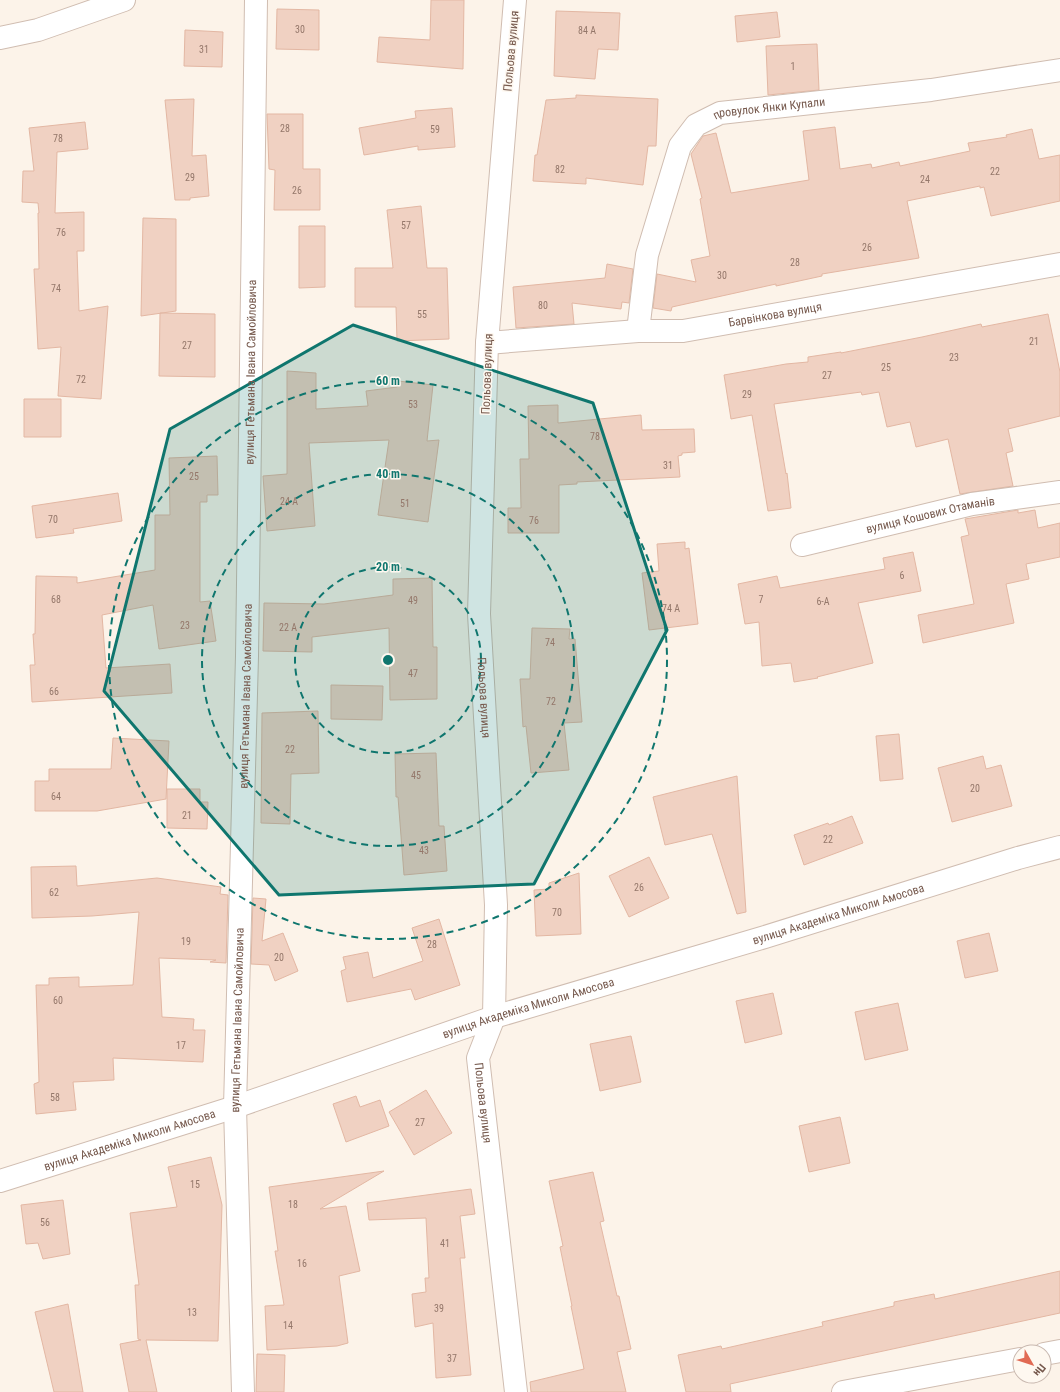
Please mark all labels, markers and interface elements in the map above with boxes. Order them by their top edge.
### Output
street label: Польова вулиця [500,10,522,92]
house number: 30 [295,24,305,35]
house number: 84 А [578,25,596,36]
house number: 31 [199,44,209,55]
house number: 1 [791,61,795,72]
street label: провулок Янки Купали [711,95,826,122]
house number: 28 [280,123,290,134]
house number: 59 [430,124,440,135]
house number: 78 [53,133,63,144]
house number: 82 [555,164,565,175]
house number: 22 [990,166,1000,177]
house number: 29 [185,172,195,183]
house number: 24 [920,174,930,185]
house number: 26 [292,185,302,196]
house number: 57 [401,220,411,231]
house number: 76 [56,227,66,238]
house number: 26 [862,242,872,253]
house number: 28 [790,257,800,268]
house number: 30 [717,270,727,281]
street label: вулиця Гетьмана Івана Самойловича [243,279,259,465]
house number: 74 [51,283,61,294]
street label: Барвінкова вулиця [727,299,823,330]
house number: 80 [538,300,548,311]
house number: 55 [417,309,427,320]
street label: Польова вулиця [479,333,495,415]
house number: 21 [1029,336,1039,347]
house number: 27 [182,340,192,351]
house number: 23 [949,352,959,363]
house number: 25 [881,362,891,373]
house number: 27 [822,370,832,381]
house number: 72 [76,374,86,385]
text: 60 m [376,374,400,388]
house number: 29 [742,389,752,400]
house number: 53 [408,399,418,410]
house number: 78 [590,431,600,442]
house number: 31 [663,460,673,471]
text: 40 m [376,467,400,481]
house number: 25 [189,471,199,482]
street label: вулиця Кошових Отаманів [865,494,996,536]
house number: 24 А [280,496,298,507]
house number: 51 [400,498,410,509]
house number: 70 [48,514,58,525]
house number: 76 [529,515,539,526]
text: 20 m [376,560,400,574]
house number: 6 [900,570,905,581]
house number: 68 [51,594,61,605]
house number: 7 [759,594,764,605]
house number: 49 [408,595,418,606]
house number: 6-А [816,596,830,607]
street label: вулиця Гетьмана Івана Самойловича [236,603,255,789]
house number: 74 А [662,603,680,614]
house number: 23 [180,620,190,631]
house number: 22 А [279,622,297,633]
house number: 74 [545,637,555,648]
centre of rings [381,653,395,667]
street label: Польова вулиця [475,657,493,738]
house number: 47 [408,668,418,679]
house number: 66 [49,686,59,697]
house number: 72 [546,696,556,707]
house number: 22 [285,744,295,755]
house number: 45 [411,770,421,781]
house number: 20 [970,783,980,794]
house number: 64 [51,791,61,802]
house number: 21 [182,810,192,821]
house number: 22 [823,834,833,845]
house number: 43 [419,845,429,856]
street label: вулиця Академіка Миколи Амосова [751,881,926,947]
house number: 26 [634,882,644,893]
house number: 62 [49,887,59,898]
house number: 70 [552,907,562,918]
street label: вулиця Гетьмана Івана Самойловича [228,927,247,1113]
house number: 19 [181,936,191,947]
house number: 28 [427,939,437,950]
house number: 20 [274,952,284,963]
street label: вулиця Академіка Миколи Амосова [441,975,616,1041]
house number: 60 [53,995,63,1006]
house number: 17 [176,1040,186,1051]
street label: Польова вулиця [472,1062,495,1144]
house number: 58 [50,1092,60,1103]
street label: вулиця Академіка Миколи Амосова [42,1106,218,1174]
house number: 27 [415,1117,425,1128]
house number: 15 [190,1179,200,1190]
house number: 18 [288,1199,298,1210]
house number: 56 [40,1217,50,1228]
house number: 41 [440,1238,450,1249]
house number: 16 [297,1258,307,1269]
house number: 39 [434,1303,444,1314]
house number: 13 [187,1307,197,1318]
house number: 14 [283,1320,293,1331]
north arrow [1012,1344,1052,1384]
house number: 37 [447,1353,457,1364]
text: Пн [1030,1361,1048,1379]

